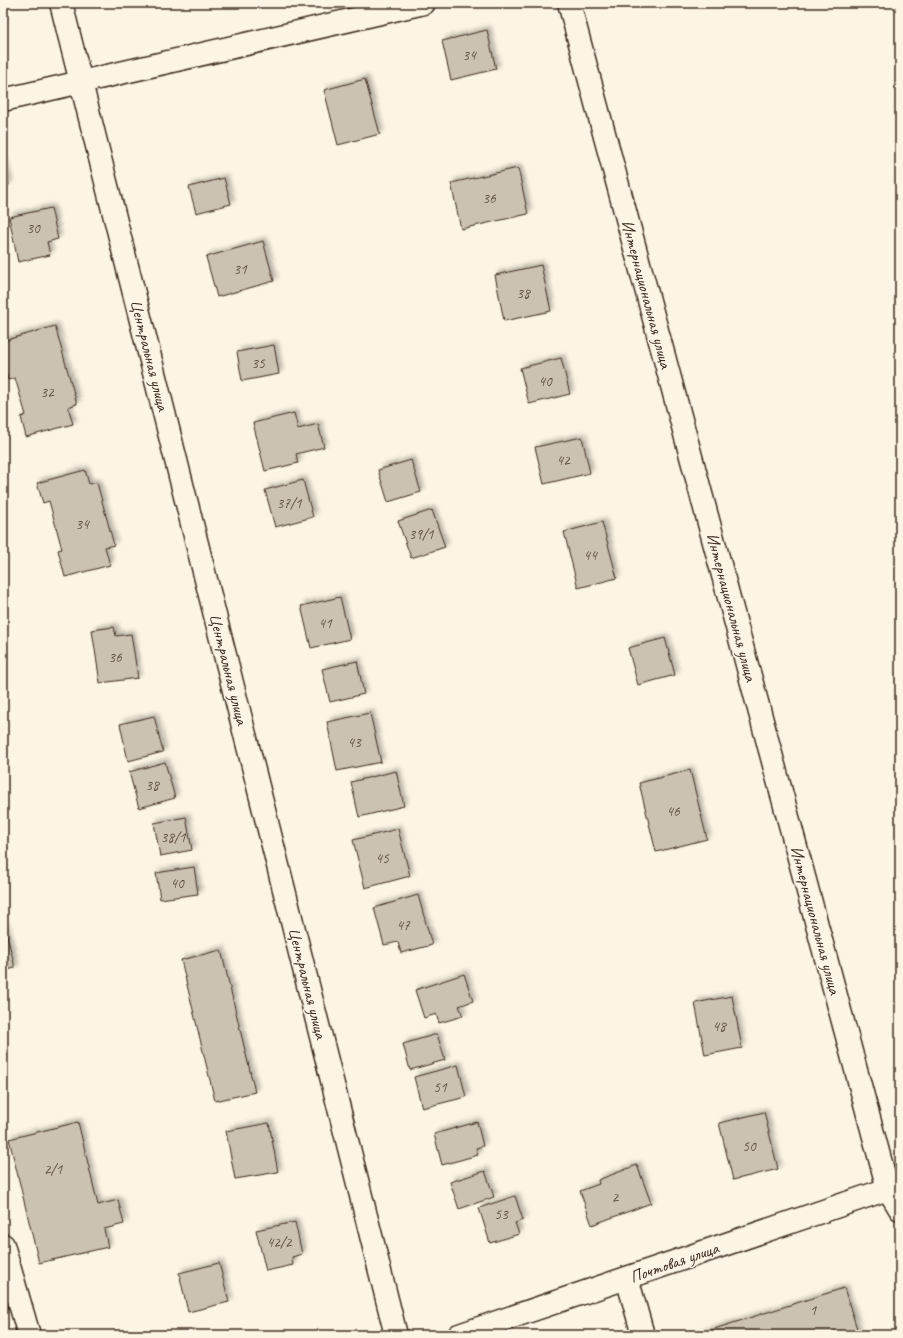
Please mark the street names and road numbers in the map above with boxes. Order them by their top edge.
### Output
street label: Интернациональная улица [617,218,677,372]
street label: Центральная улица [126,297,174,414]
street label: Интернациональная улица [702,531,762,685]
street label: Центральная улица [205,611,253,728]
street label: Интернациональная улица [786,844,846,998]
street label: Центральная улица [284,925,332,1042]
street label: Почтовая улица [627,1237,723,1287]

